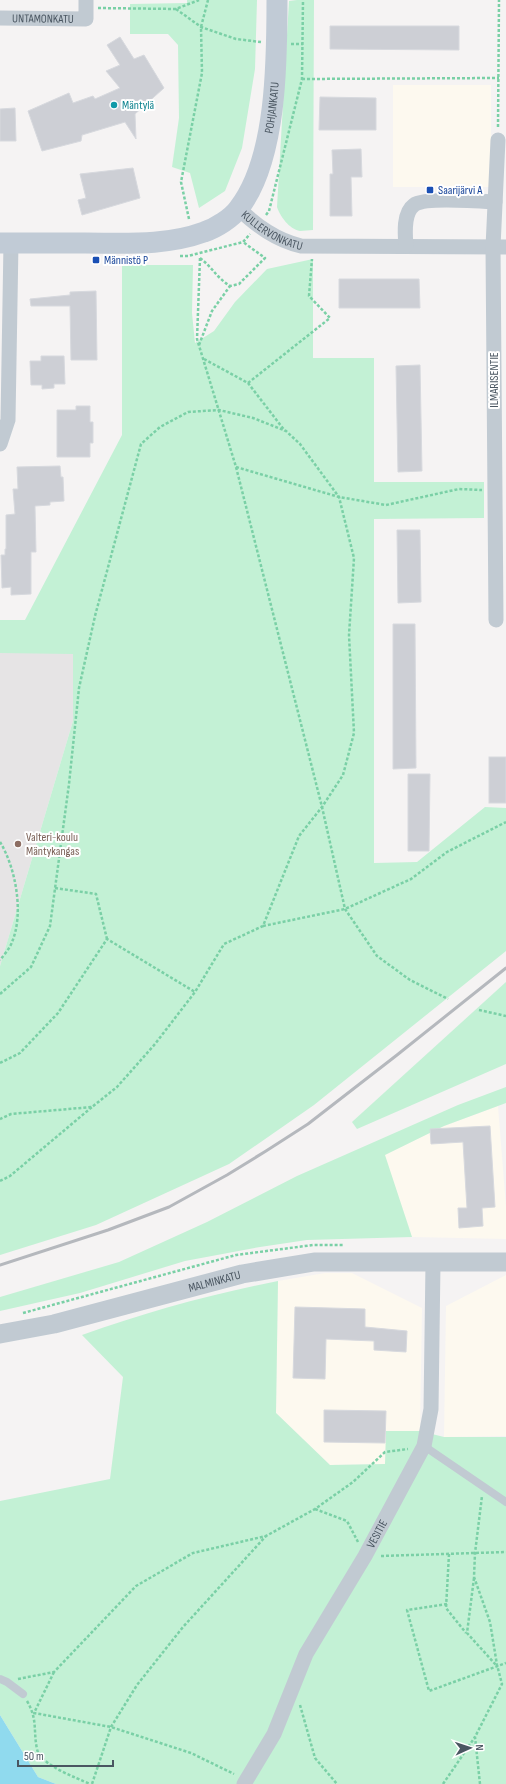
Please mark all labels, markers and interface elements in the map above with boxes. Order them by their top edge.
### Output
street label: UNTAMONKATU [12,11,74,27]
street label: POHJANKATU [261,81,283,135]
place label: Mäntylä [122,98,155,113]
marker: Mäntylä [109,100,119,110]
place label: Saarijärvi A [438,183,483,198]
marker: Saarijärvi A [425,185,435,195]
street label: KULLERVONKATU [238,208,304,254]
place label: Männistö P [104,253,148,268]
marker: Männistö P [91,255,101,265]
street label: ILMARISENTIE [487,352,502,408]
place label: Valteri-koulu Mäntykangas [26,830,79,859]
marker: Valteri-koulu Mäntykangas [13,839,23,849]
street label: MALMINKATU [187,1268,242,1296]
street label: VESITIE [364,1517,391,1551]
north arrow [450,1728,490,1768]
scale bar [18,1742,113,1768]
text: N [473,1744,486,1751]
text: 50 m [24,1749,44,1764]

